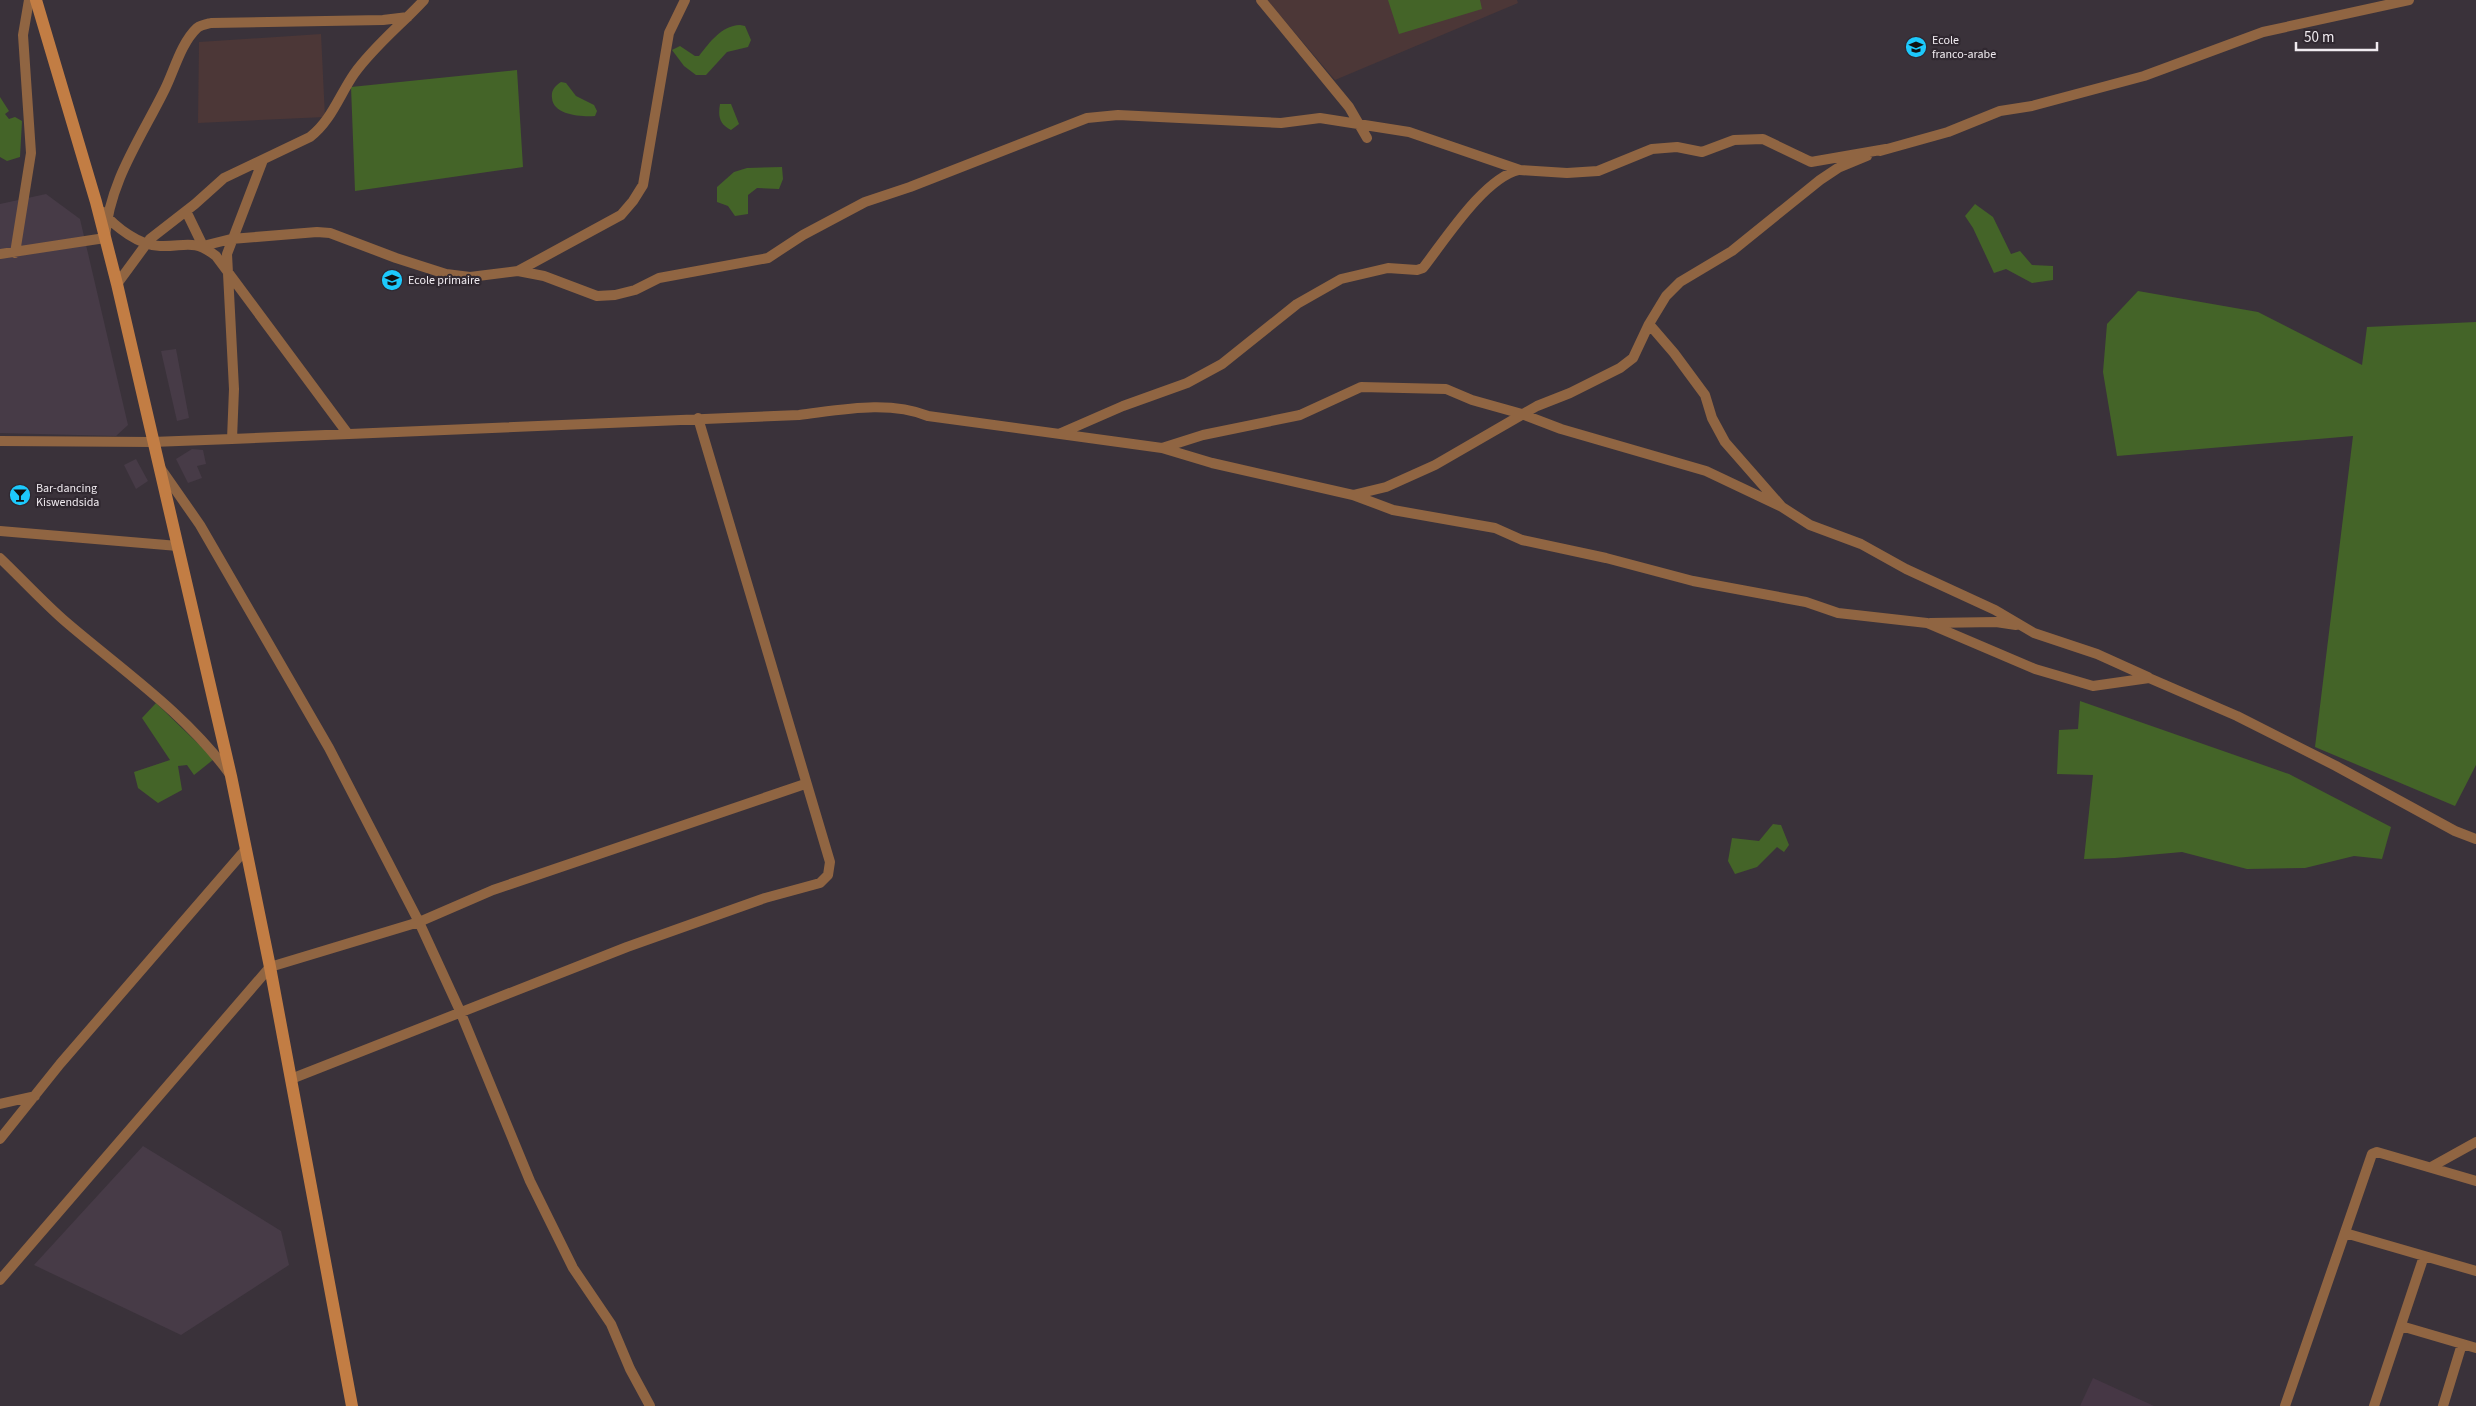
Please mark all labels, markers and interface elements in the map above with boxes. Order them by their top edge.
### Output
scale bar [2296,20,2377,52]
text: 50 m [2304,27,2334,48]
place label: Ecole franco-arabe [1932,32,1996,63]
school or university icon: Ecole franco-arabe [1904,35,1928,59]
school or university icon: Ecole primaire [380,268,404,292]
place label: Ecole primaire [408,272,480,289]
place label: Bar-dancing Kiswendsida [36,480,99,511]
bar icon: Bar-dancing Kiswendsida [8,483,32,507]

